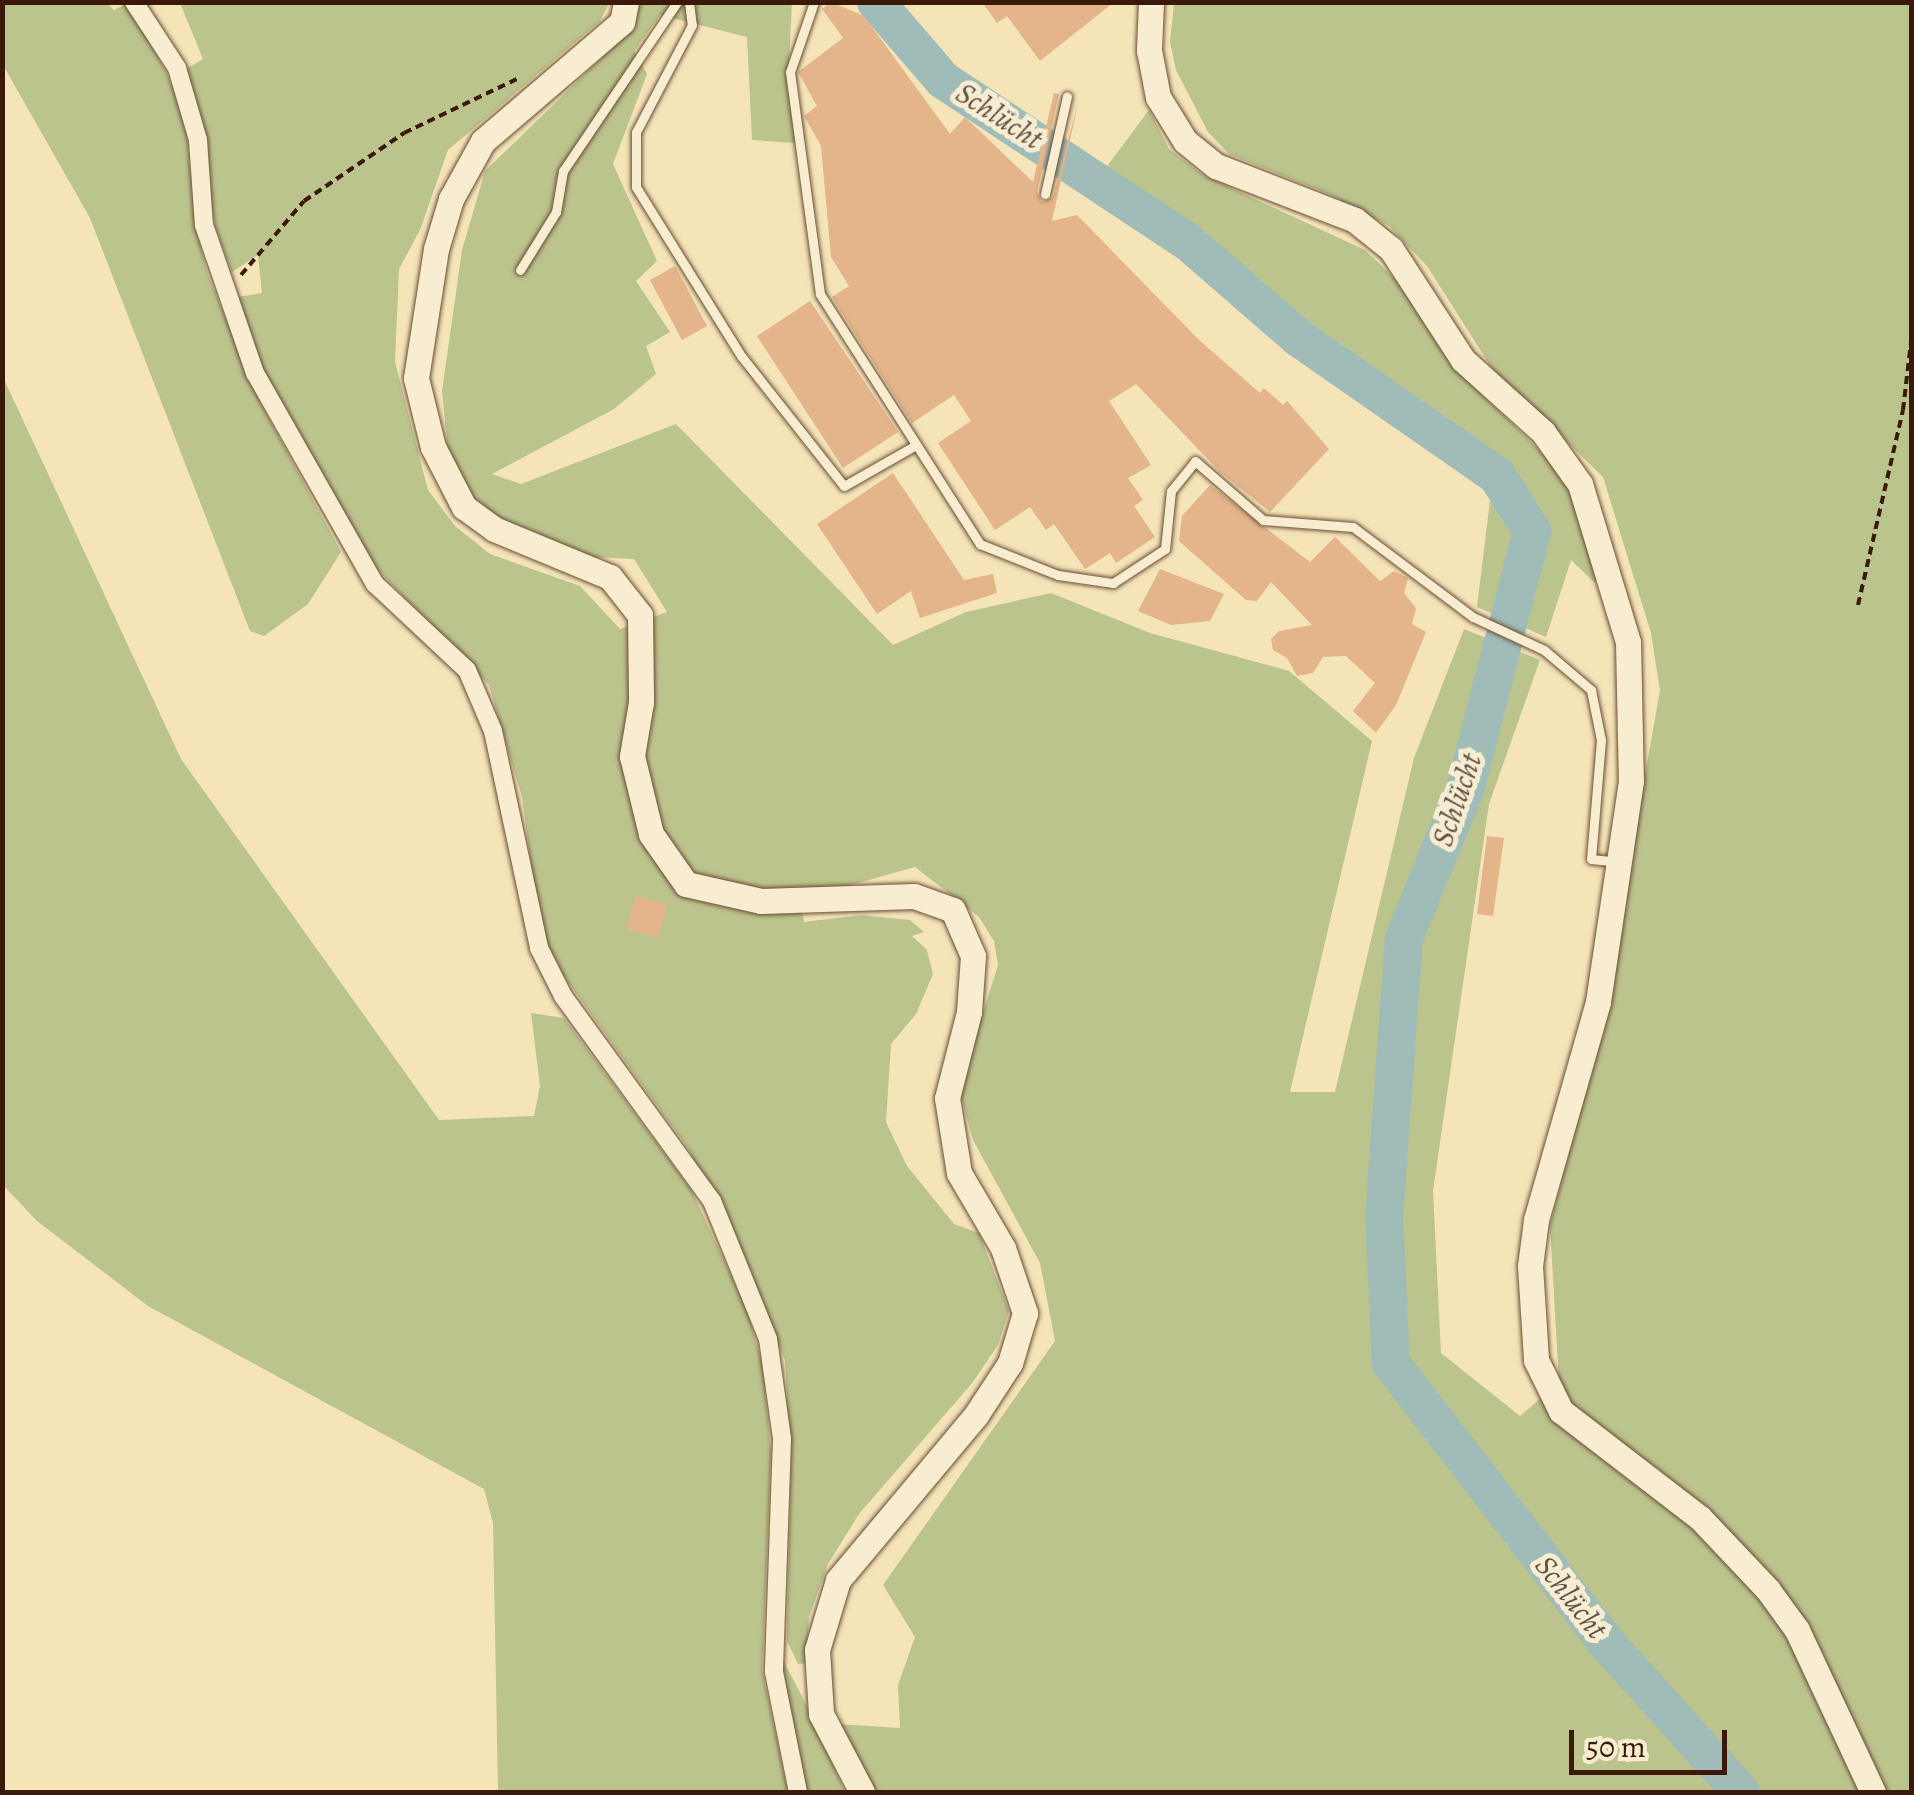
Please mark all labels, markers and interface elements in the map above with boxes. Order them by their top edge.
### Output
water label: Schlücht [949,75,1049,157]
water label: Schlücht [1424,749,1490,851]
water label: Schlücht [1527,1548,1615,1646]
scale bar [1574,1710,1732,1772]
text: 50 m [1586,1727,1646,1767]

